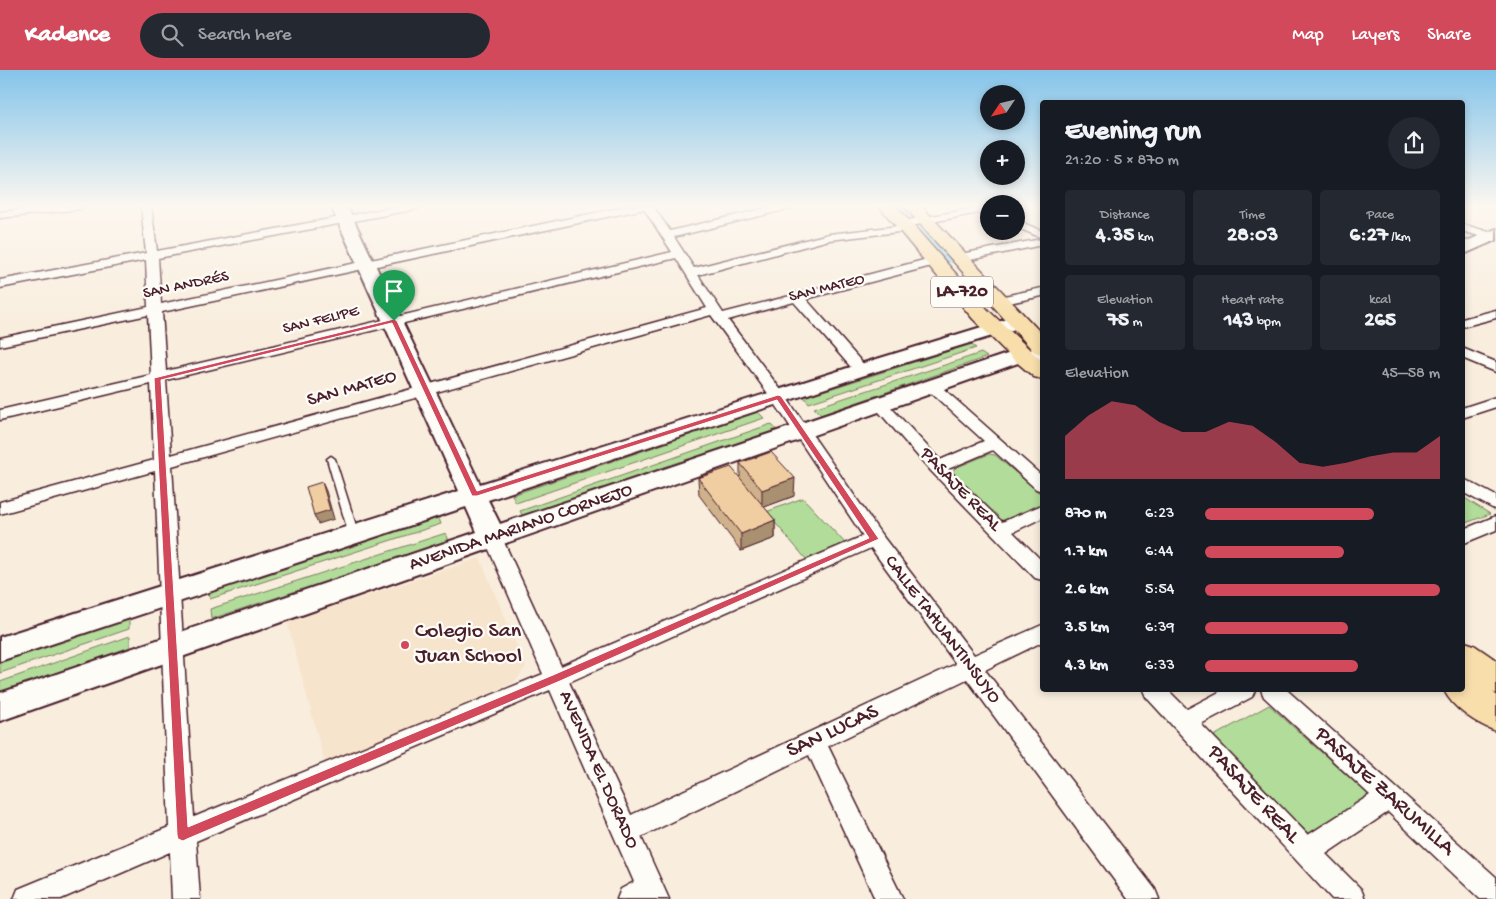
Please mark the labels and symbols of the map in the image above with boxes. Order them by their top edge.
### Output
north arrow [980,85,1025,130]
street label: SAN ANDRÉS [141,268,231,304]
pin [373,270,415,321]
street label: SAN MATEO [787,270,867,308]
road number: LA-720 [931,276,993,308]
street label: SAN FELIPE [281,302,362,340]
street label: SAN MATEO [305,365,400,413]
street label: PASAJE REAL [913,442,1007,538]
street label: AVENIDA MARIANO CORNEJO [406,479,636,577]
street label: CALLE TAHUANTINSUYO [879,551,1006,709]
place label: Colegio San Juan School [415,619,522,670]
marker: Colegio San Juan School [399,639,411,651]
street label: AVENIDA EL DORADO [553,687,643,853]
street label: SAN LUCAS [783,699,884,765]
street label: PASAJE ZARUMILLA [1308,721,1460,863]
street label: PASAJE REAL [1200,740,1306,850]

